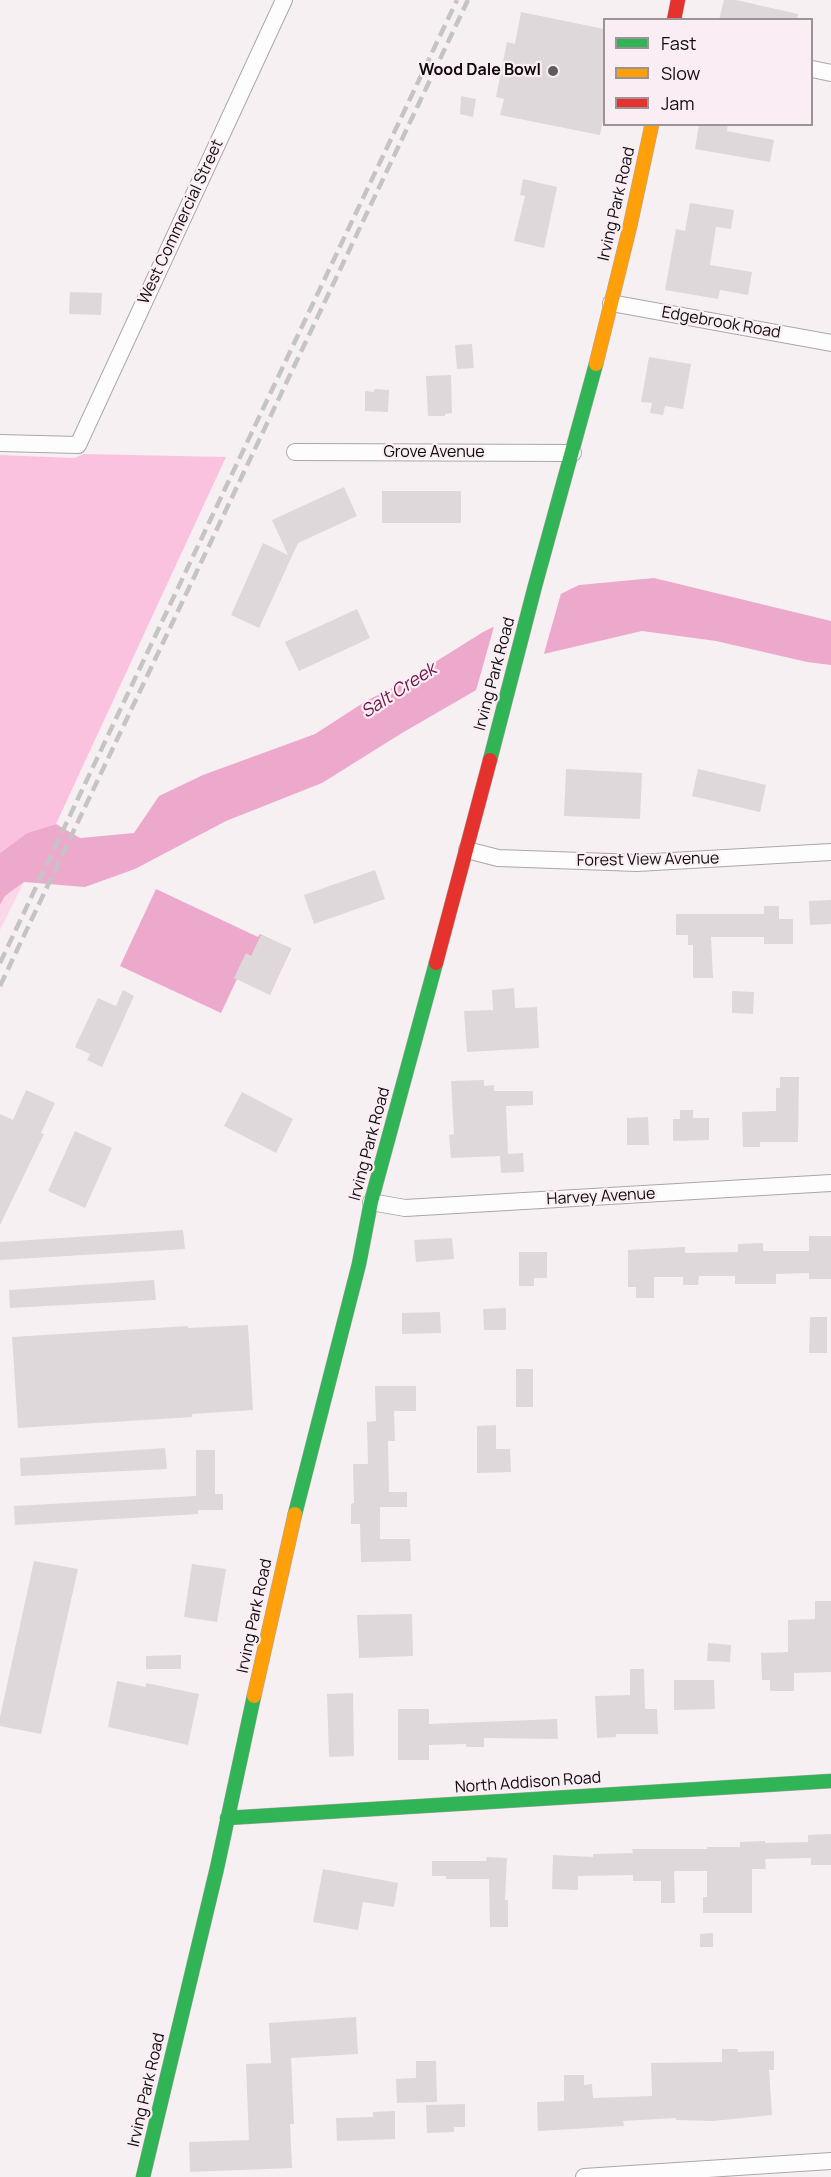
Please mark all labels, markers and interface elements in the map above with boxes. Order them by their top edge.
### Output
legend [603,18,813,126]
text: Fast [661,31,696,55]
place label: Wood Dale Bowl [419,61,541,81]
text: Slow [661,61,700,85]
marker: Wood Dale Bowl [546,64,560,78]
text: Jam [661,91,695,115]
street label: West Commercial Street [134,137,228,307]
street label: Irving Park Road [595,145,639,263]
street label: Edgebrook Road [660,303,782,343]
street label: Grove Avenue [383,443,485,463]
street label: Irving Park Road [471,615,519,733]
water label: Salt Creek [357,659,441,723]
street label: Forest View Avenue [577,849,719,871]
street label: Irving Park Road [346,1085,394,1203]
street label: Harvey Avenue [546,1185,656,1209]
street label: Irving Park Road [233,1557,277,1675]
street label: North Addison Road [454,1768,602,1798]
street label: Irving Park Road [125,2031,169,2149]

